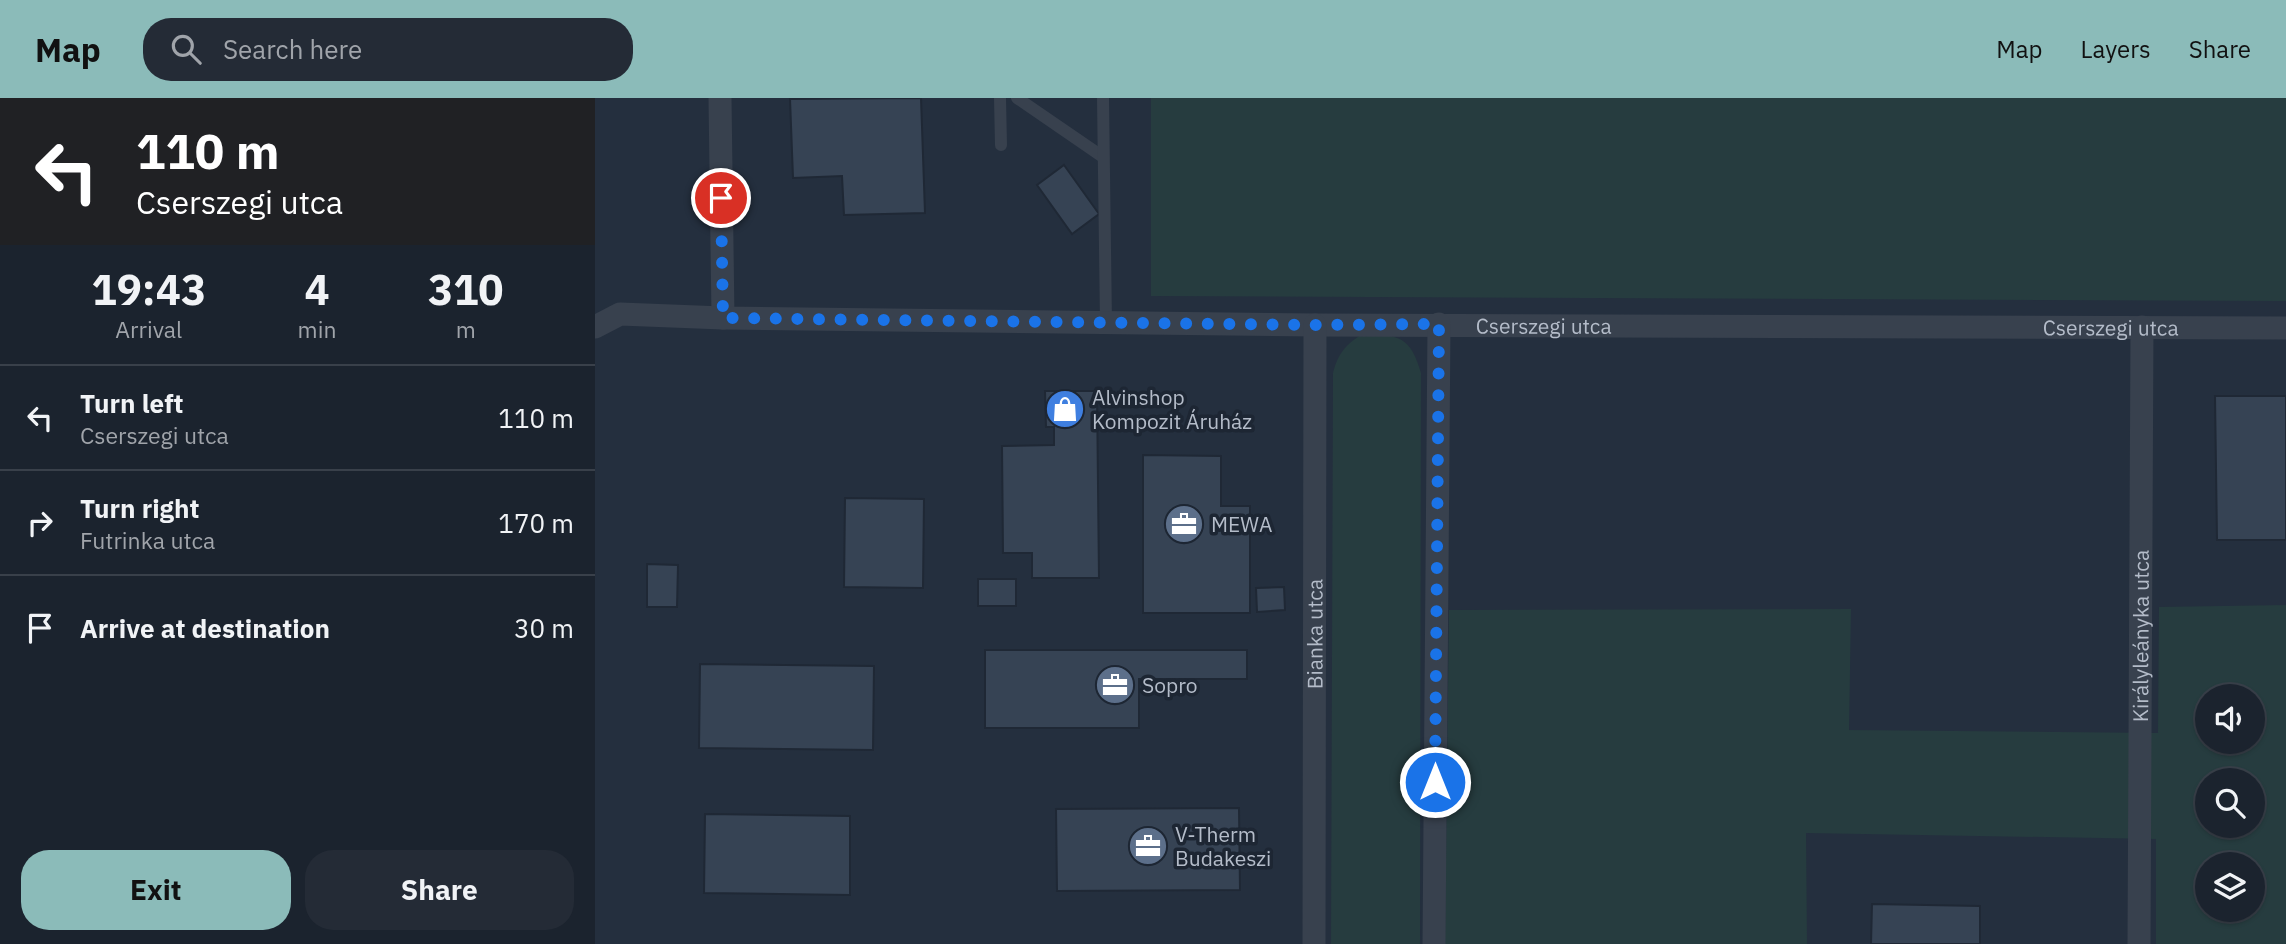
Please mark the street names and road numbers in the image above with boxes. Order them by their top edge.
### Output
street label: Cserszegi utca [1476,311,1612,340]
street label: Cserszegi utca [2043,313,2179,342]
street label: Királyleányka utca [2126,550,2155,722]
street label: Bianka utca [1300,579,1329,689]

